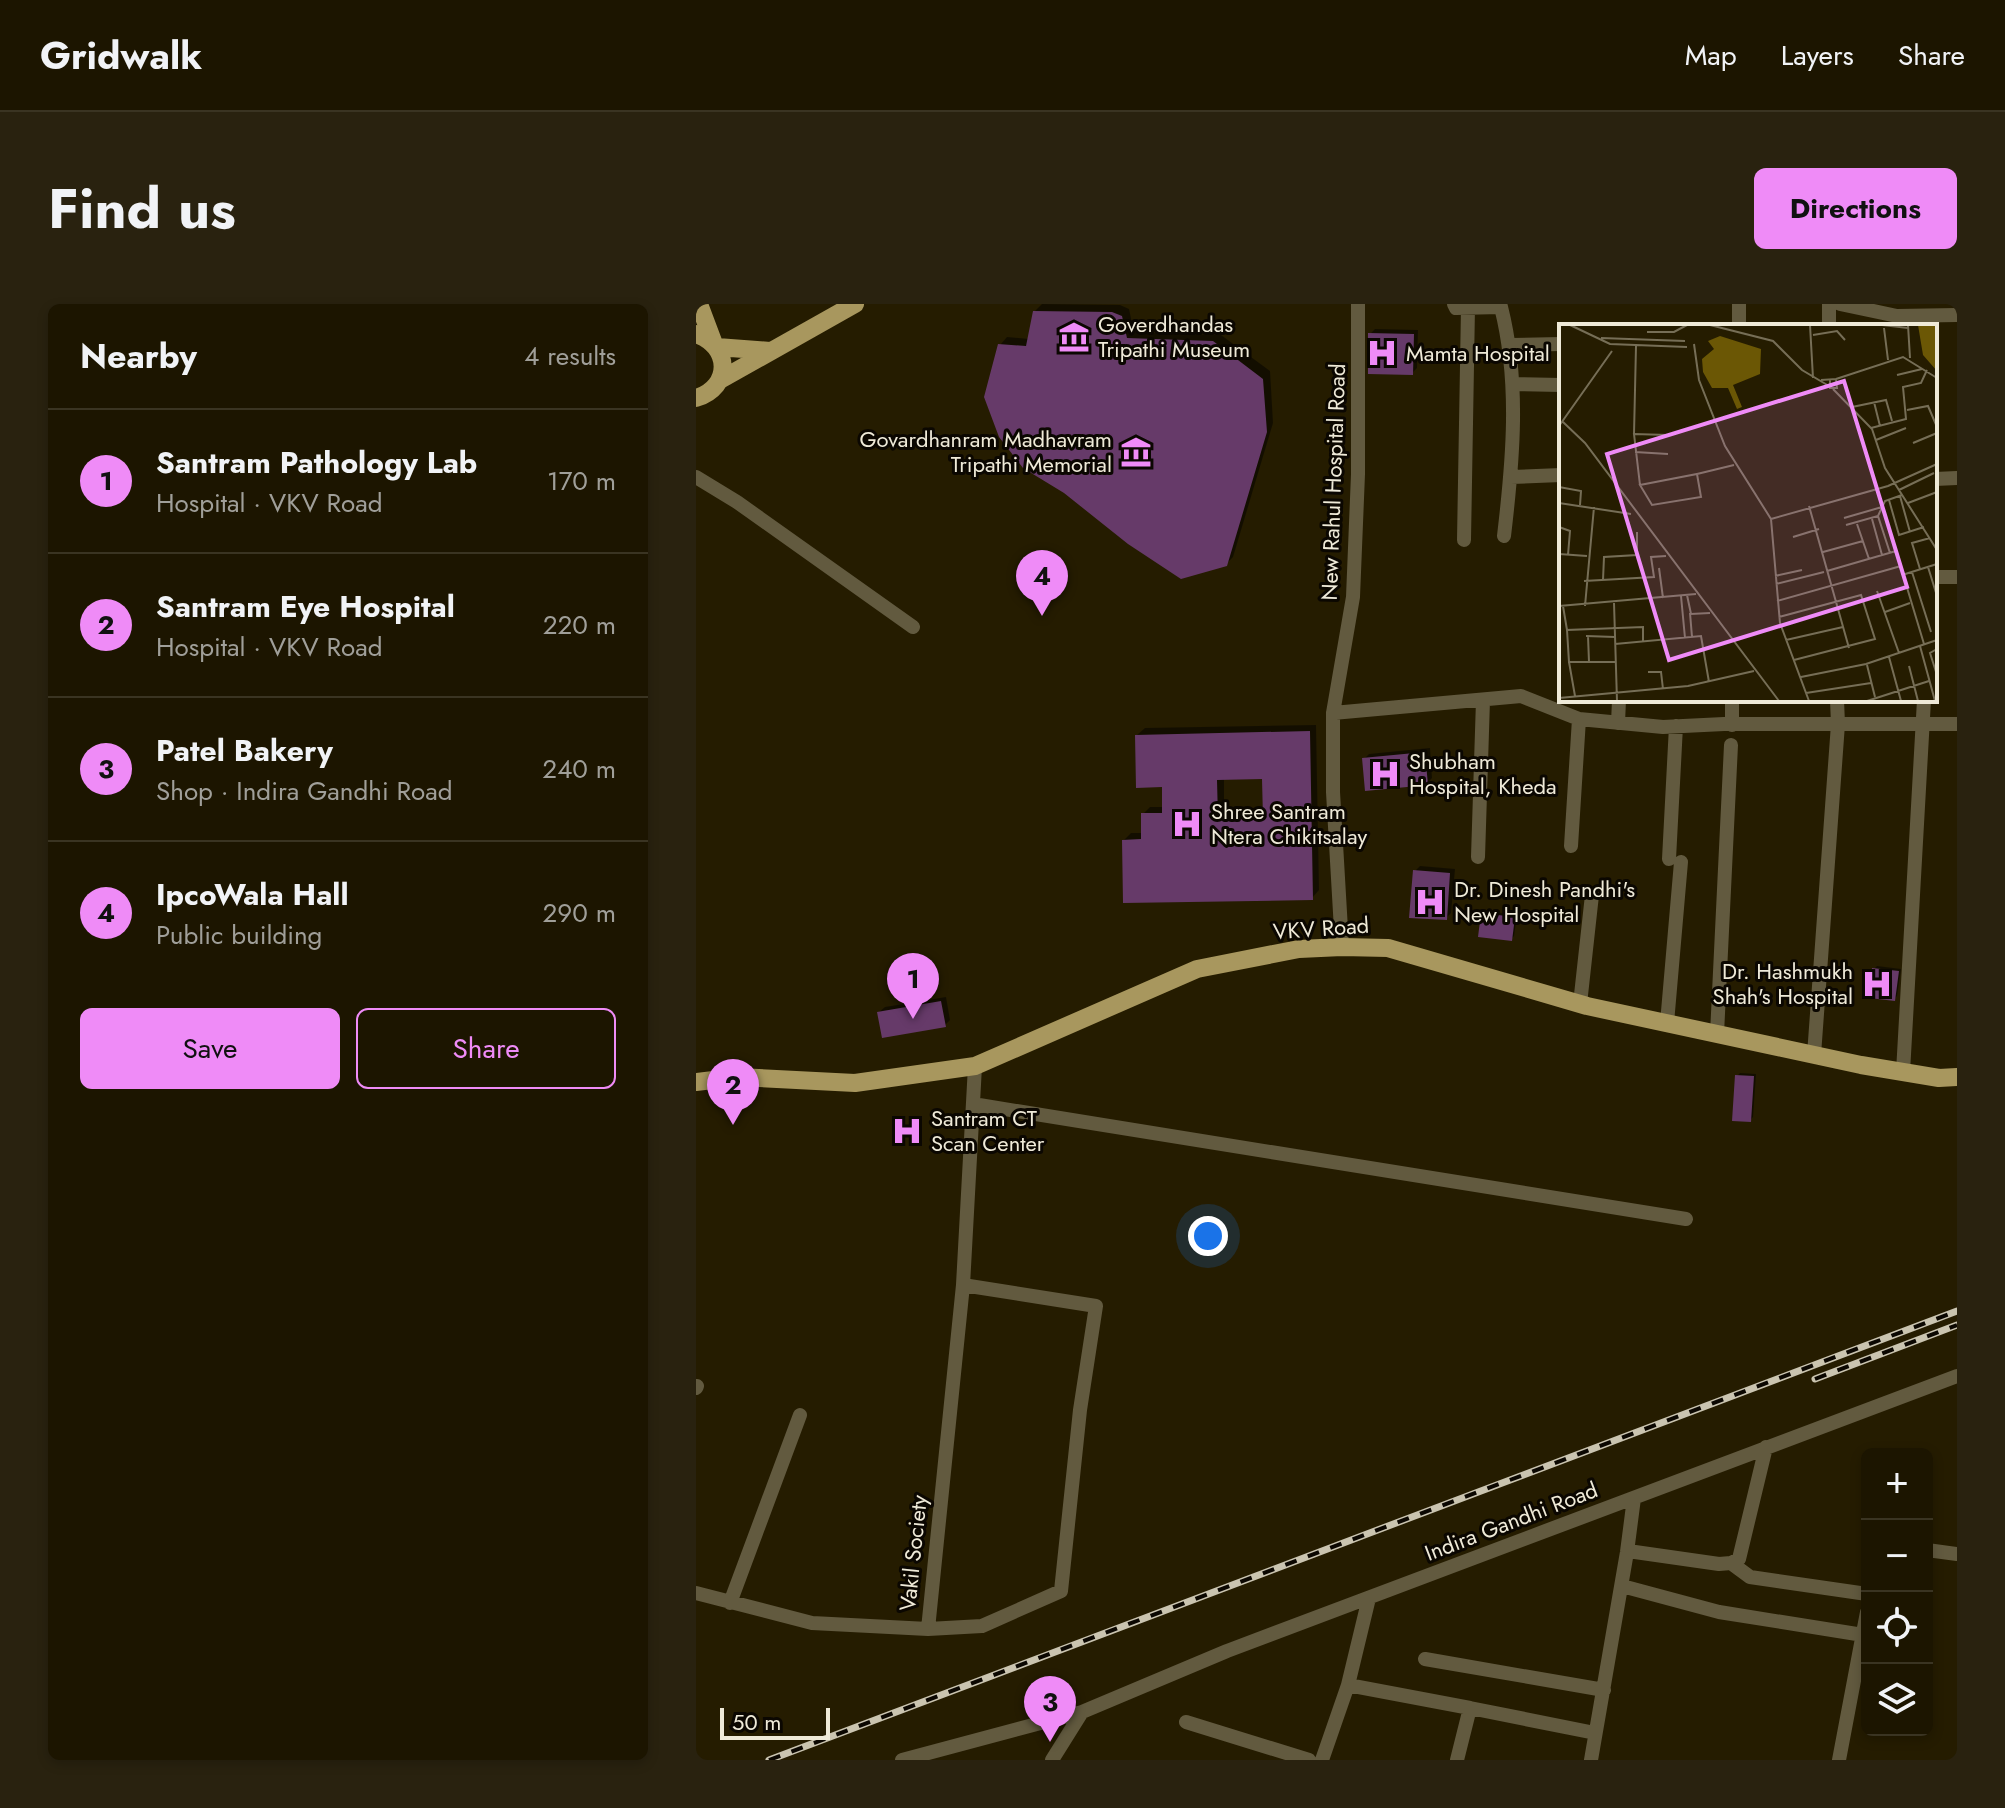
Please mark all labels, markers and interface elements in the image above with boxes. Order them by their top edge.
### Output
text: Gridwalk [40,28,202,83]
text: Map [1685,35,1737,76]
text: Layers [1781,35,1854,76]
text: Share [1898,35,1965,76]
text: Find us [48,168,236,249]
button: Directions [1754,168,1957,249]
place label: Goverdhandas Tripathi Museum [1098,308,1250,365]
museum icon: Goverdhandas Tripathi Museum [1057,320,1091,354]
inset map [1559,324,1937,702]
text: Nearby [80,332,197,381]
hospital icon: Mamta Hospital [1365,336,1399,370]
text: 4 results [524,337,616,375]
place label: Mamta Hospital [1406,337,1550,369]
street label: New Rahul Hospital Road [1313,363,1353,601]
place label: Govardhanram Madhavram Tripathi Memorial [859,423,1112,480]
museum icon: Govardhanram Madhavram Tripathi Memorial [1119,435,1153,469]
text: Santram Pathology Lab [156,441,477,484]
text: 1 [99,462,113,500]
text: 170 m [547,462,616,500]
text: Hospital · VKV Road [156,484,383,522]
pin: 4 [1016,550,1068,616]
text: Santram Eye Hospital [156,585,455,628]
text: 2 [97,606,115,644]
text: 220 m [543,606,616,644]
text: Hospital · VKV Road [156,628,383,666]
text: Patel Bakery [156,729,333,772]
place label: Shubham Hospital, Kheda [1409,745,1557,802]
text: 3 [98,750,114,788]
text: 240 m [542,750,616,788]
hospital icon: Shubham Hospital, Kheda [1368,757,1402,791]
text: Shop · Indira Gandhi Road [156,772,453,810]
place label: Shree Santram Ntera Chikitsalay [1211,795,1367,852]
hospital icon: Shree Santram Ntera Chikitsalay [1170,807,1204,841]
text: IpcoWala Hall [156,873,349,916]
place label: Dr. Dinesh Pandhi's New Hospital [1454,873,1635,930]
hospital icon: Dr. Dinesh Pandhi's New Hospital [1413,885,1447,919]
text: 4 [97,894,115,932]
text: 290 m [543,894,616,932]
street label: VKV Road [1272,909,1370,947]
text: Public building [156,916,322,954]
pin: 1 [887,953,939,1019]
place label: Dr. Hashmukh Shah's Hospital [1713,955,1853,1012]
hospital icon: Dr. Hashmukh Shah's Hospital [1860,967,1894,1001]
button: Save [80,1008,340,1089]
button: Share [356,1008,616,1089]
pin: 2 [707,1059,759,1125]
place label: Santram CT Scan Center [931,1102,1045,1159]
hospital icon: Santram CT Scan Center [890,1114,924,1148]
your location [1188,1216,1228,1256]
map controls [1861,1448,1933,1736]
button: + [1861,1448,1933,1520]
street label: Indira Gandhi Road [1420,1473,1602,1569]
street label: Vakil Society [891,1493,935,1613]
button: − [1861,1520,1933,1592]
button: locate [1861,1592,1933,1664]
button: layers [1861,1664,1933,1736]
pin: 3 [1024,1676,1076,1742]
scale bar [720,1704,830,1740]
text: 50 m [732,1706,781,1738]

